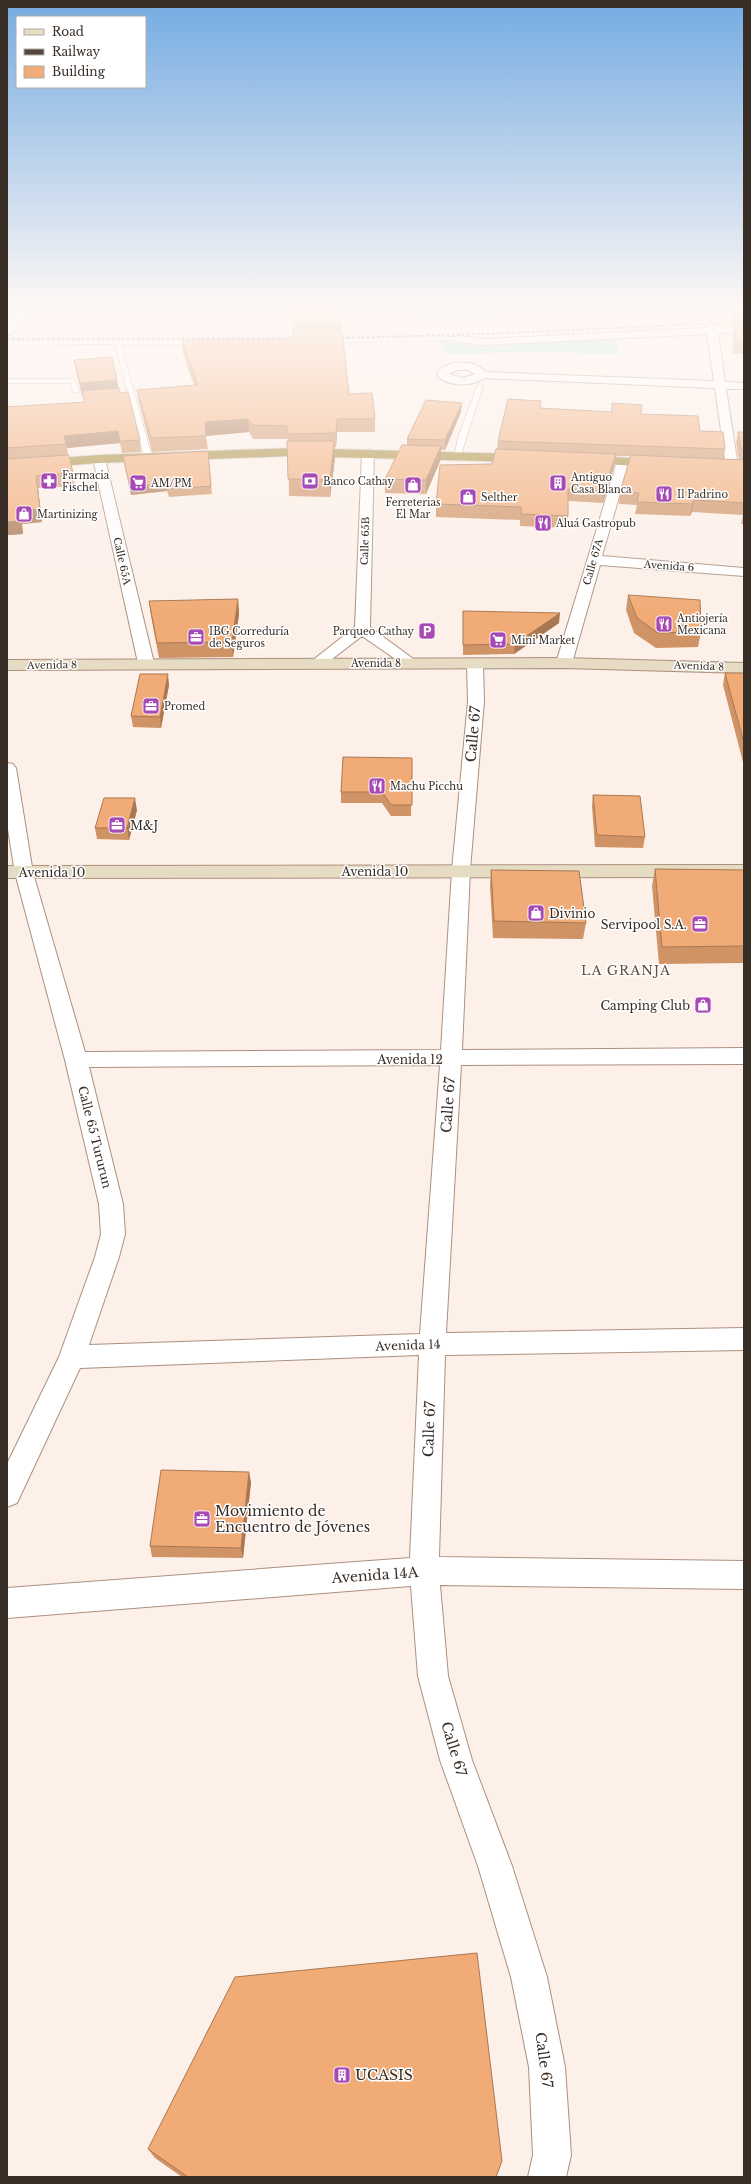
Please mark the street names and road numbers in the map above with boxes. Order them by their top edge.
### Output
street label: Calle 65B [358,516,372,565]
street label: Calle 65A [110,536,134,586]
street label: Calle 67A [580,537,606,587]
street label: Avenida 6 [642,558,695,574]
street label: Avenida 8 [350,657,401,670]
street label: Avenida 8 [26,658,77,672]
street label: Avenida 8 [673,659,724,673]
street label: Calle 67 [462,704,484,763]
street label: Avenida 10 [341,864,408,879]
street label: Avenida 10 [18,865,85,880]
street label: Avenida 12 [376,1052,443,1067]
street label: Calle 67 [437,1075,459,1134]
street label: Calle 65 Tururun [75,1084,115,1190]
street label: Avenida 14 [374,1336,441,1354]
street label: Calle 67 [419,1400,439,1457]
street label: Avenida 14A [330,1563,419,1587]
street label: Calle 67 [437,1720,471,1779]
street label: Calle 67 [531,2031,557,2090]

